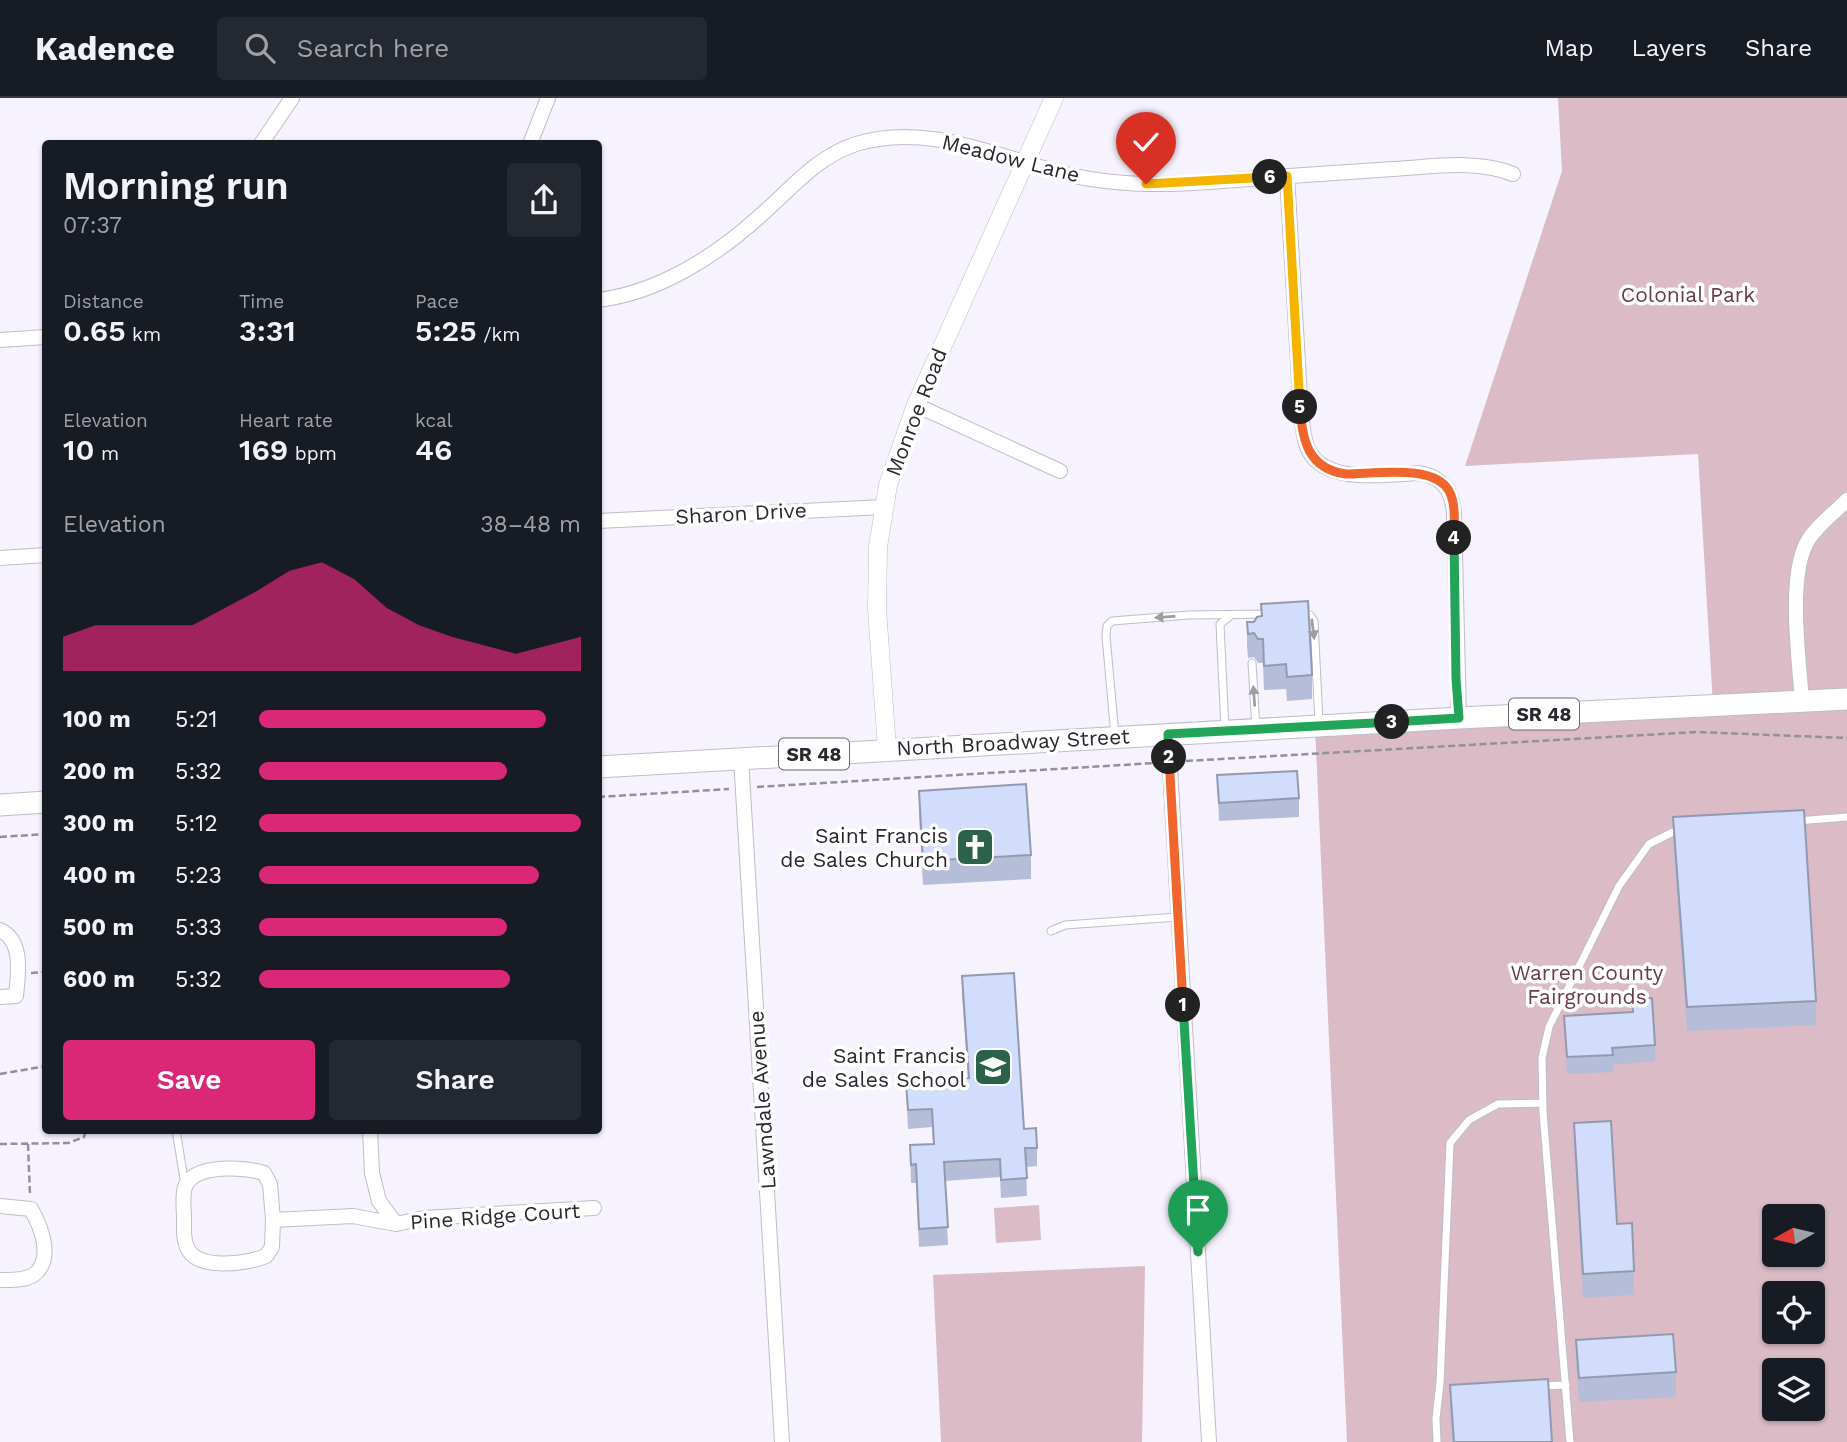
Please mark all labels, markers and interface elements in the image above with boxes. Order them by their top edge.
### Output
search box [217,17,707,80]
text: Kadence [35,29,175,68]
icon: search [241,29,279,67]
text: Search here [297,33,449,63]
text: Map [1545,34,1593,62]
text: Layers [1631,34,1707,62]
text: Share [1745,34,1812,62]
pin [1116,112,1176,184]
icon: check [1127,123,1165,161]
street label: Meadow Lane [940,129,1082,187]
pin: 6 [1252,160,1288,194]
button: share [507,163,581,237]
text: Morning run [63,164,289,208]
text: 6 [1264,165,1275,188]
text: 07:37 [63,212,122,239]
park label: Colonial Park [1621,282,1755,307]
text: Distance [63,290,144,313]
text: Time [239,290,284,313]
text: Pace [415,290,459,313]
text: 0.65 [63,313,126,348]
text: 3:31 [239,313,296,348]
text: 5:25 [415,313,477,348]
text: km [126,323,161,346]
text: /km [477,323,520,346]
street label: Monroe Road [880,345,952,479]
pin: 5 [1282,390,1318,424]
text: 5 [1294,395,1305,418]
text: Elevation [63,409,148,432]
text: Heart rate [239,409,333,432]
text: kcal [415,409,453,432]
text: 10 [63,432,95,467]
text: 169 [239,432,288,467]
text: 46 [415,432,452,467]
text: m [95,442,119,465]
text: bpm [288,442,337,465]
street label: Sharon Drive [675,497,807,529]
text: Elevation [63,511,166,538]
text: 38–48 m [480,511,581,538]
pin: 4 [1436,520,1472,556]
text: 4 [1447,526,1460,549]
one-way arrow [1154,612,1176,623]
one-way arrow [1308,618,1319,640]
one-way arrow [1248,685,1259,707]
road number: SR 48 [1509,698,1579,730]
pin: 3 [1374,704,1410,740]
text: 100 m [63,706,131,733]
text: 5:21 [175,706,218,733]
text: 3 [1386,710,1397,733]
street label: North Broadway Street [896,723,1131,761]
road number: SR 48 [779,738,849,769]
pin: 2 [1152,740,1186,774]
text: 2 [1163,745,1174,768]
text: 200 m [63,758,135,785]
text: 5:32 [175,758,222,785]
text: 300 m [63,810,134,837]
text: 5:12 [175,810,218,837]
place label: Saint Francis de Sales Church [780,823,948,872]
church icon: Saint Francis de Sales Church [954,826,996,868]
text: 400 m [63,862,136,889]
text: 5:23 [175,862,222,889]
text: 500 m [63,914,134,941]
text: 5:33 [175,914,222,941]
park label: Warren County Fairgrounds [1511,960,1664,1009]
text: 600 m [63,966,135,993]
text: 5:32 [175,966,222,993]
pin: 1 [1166,988,1200,1023]
text: 1 [1178,993,1187,1016]
street label: Lawndale Avenue [743,1010,781,1190]
button: Save [63,1040,315,1120]
button: Share [329,1040,581,1120]
place label: Saint Francis de Sales School [802,1043,967,1092]
school or university icon: Saint Francis de Sales School [972,1046,1014,1088]
pin [1168,1180,1228,1252]
icon: arrive [1179,1191,1217,1229]
street label: Pine Ridge Court [409,1198,581,1234]
north arrow [1762,1204,1825,1267]
map controls [1762,1204,1825,1421]
button: locate [1762,1281,1825,1344]
button: layers [1762,1358,1825,1421]

